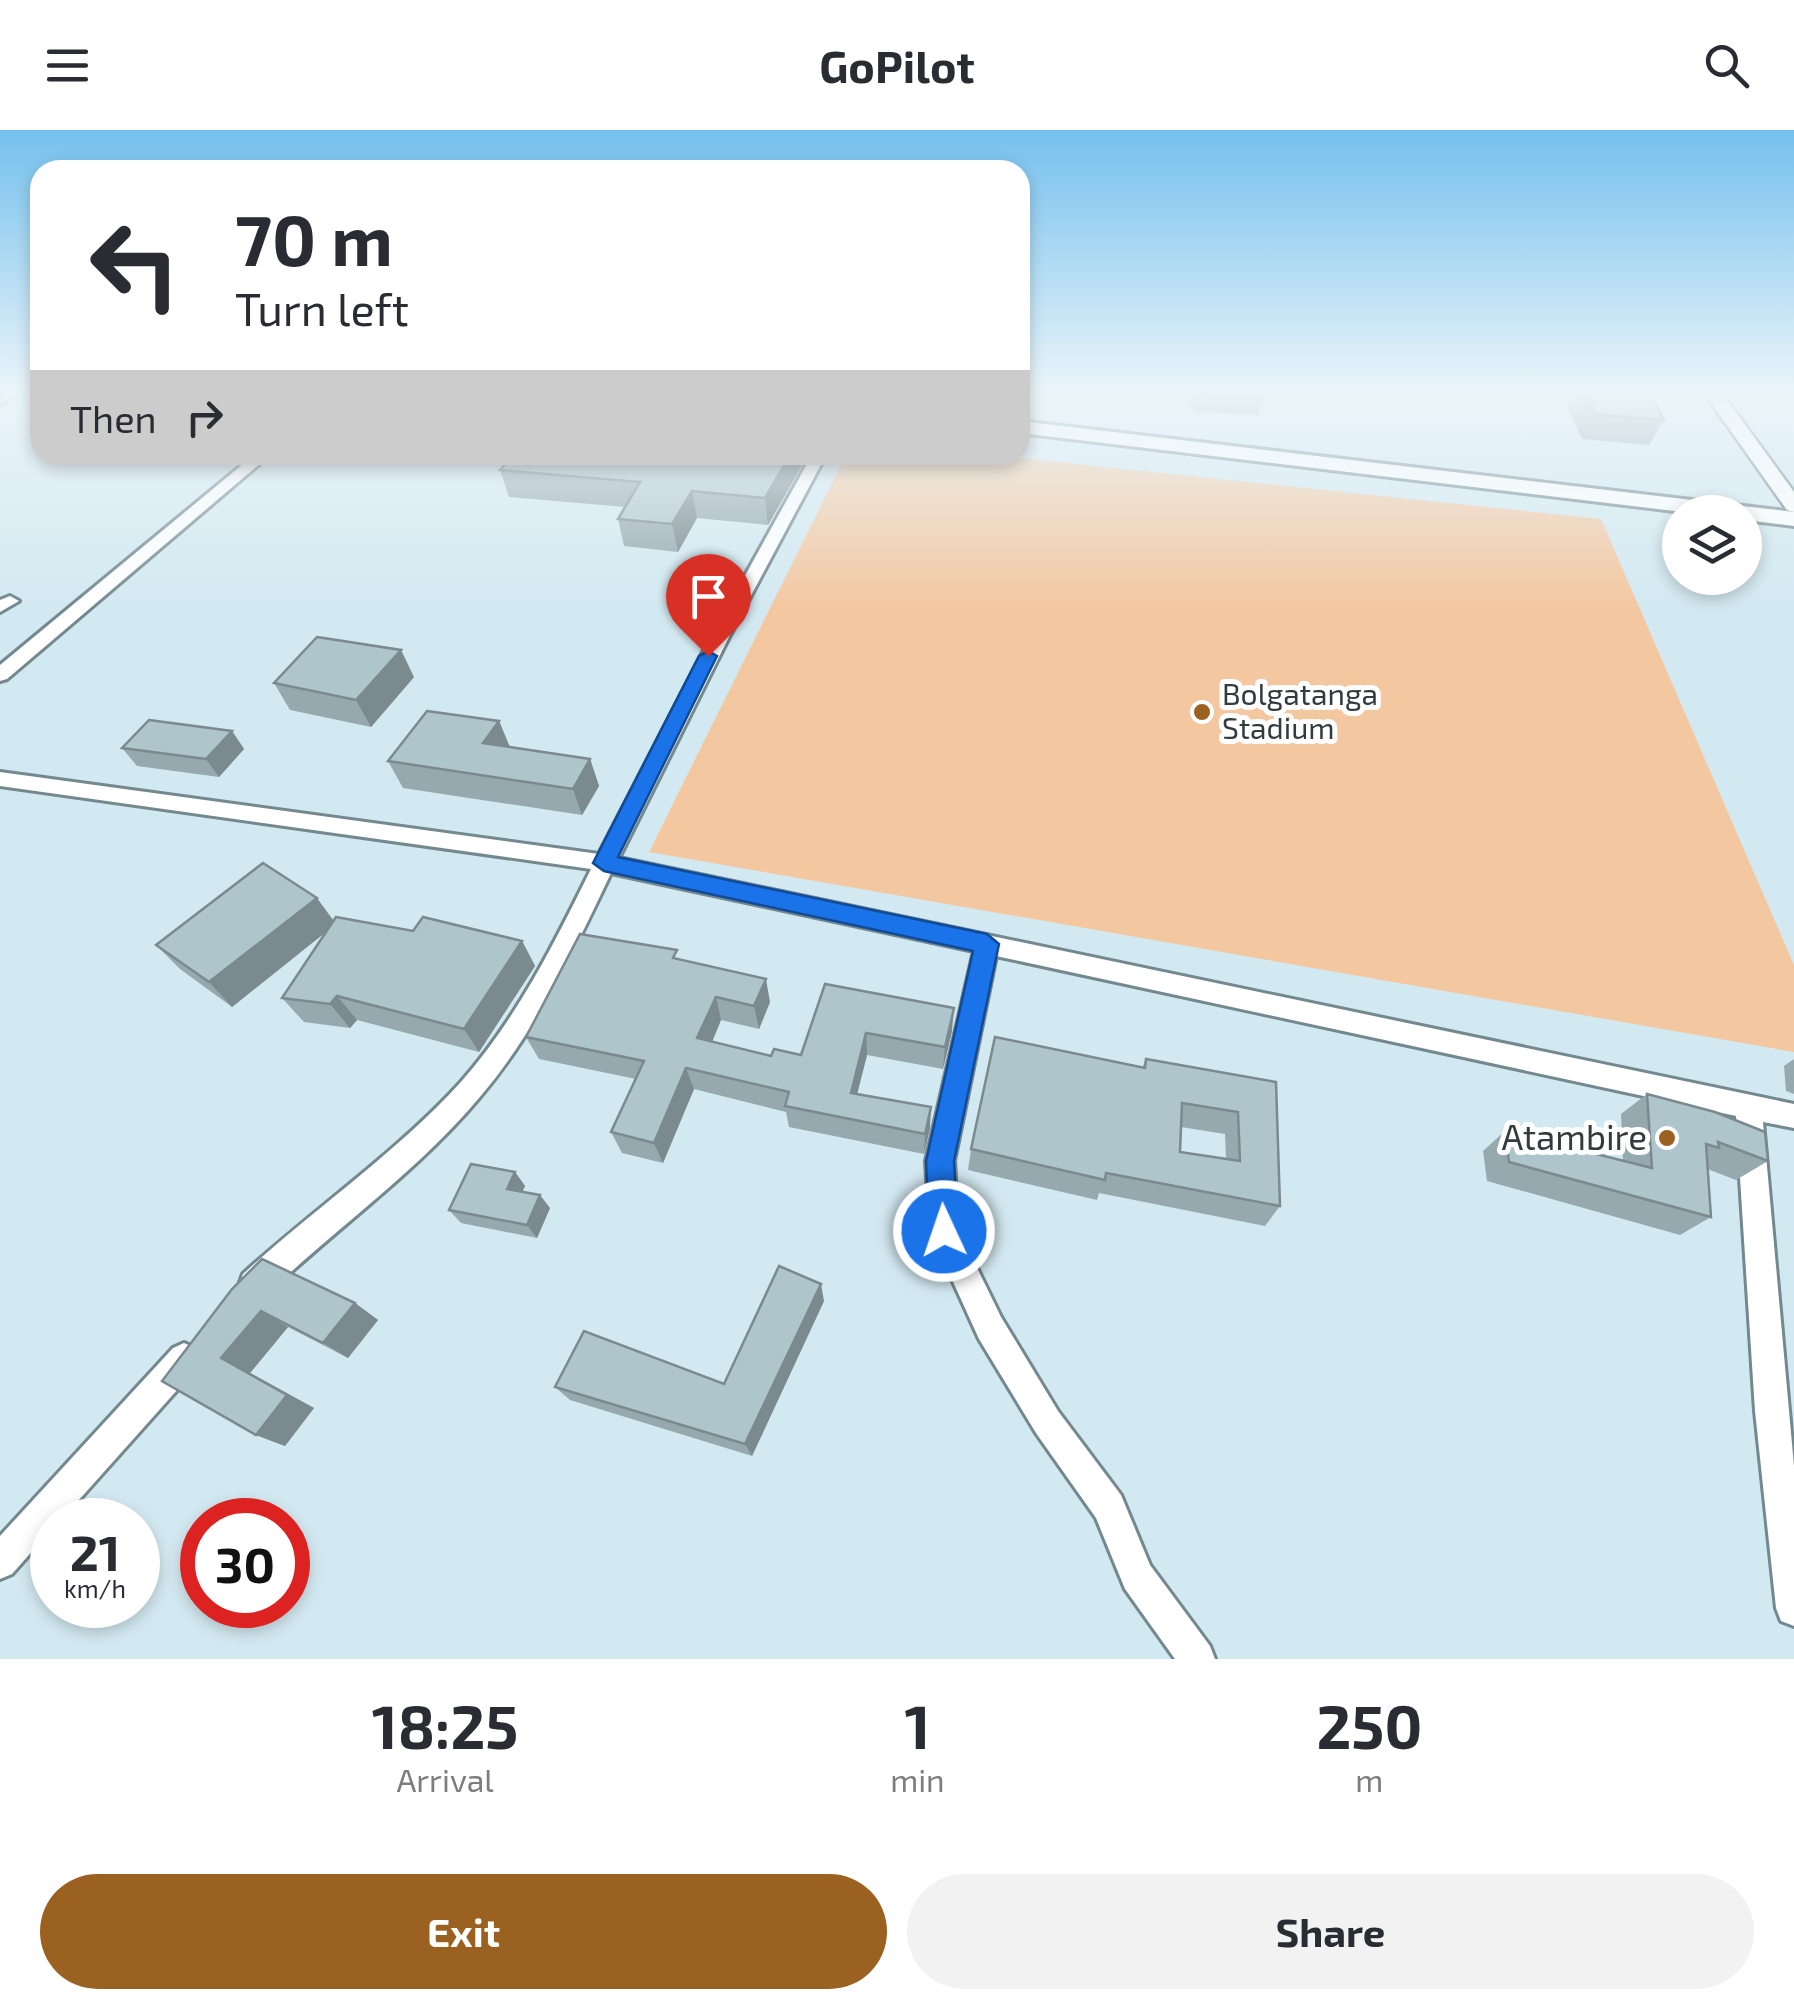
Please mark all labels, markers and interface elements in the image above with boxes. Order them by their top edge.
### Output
icon: menu [40,38,95,93]
text: GoPilot [819,38,975,92]
icon: search [1699,38,1754,93]
text: 70 m [235,196,393,280]
icon: left [70,200,200,330]
text: Turn left [235,281,409,335]
icon: right [177,390,232,445]
text: Then [70,395,157,441]
map controls [1662,495,1762,595]
button: layers [1662,495,1762,595]
pin [666,554,751,657]
icon: arrive [681,569,736,624]
place label: Bolgatanga Stadium [1222,675,1378,745]
marker: Bolgatanga Stadium [1191,701,1213,723]
place label: Atambire [1501,1115,1647,1157]
marker: Atambire [1656,1127,1678,1149]
position arrow [892,1179,996,1283]
speed limit sign: 30 [180,1498,310,1628]
text: 21 [70,1521,120,1581]
text: km/h [64,1573,126,1603]
text: 18:25 [372,1689,518,1761]
text: 1 [904,1689,930,1761]
text: 250 [1316,1689,1422,1761]
text: Arrival [396,1760,494,1798]
text: min [890,1760,945,1798]
text: m [1355,1760,1383,1798]
button: Exit [40,1874,887,1989]
button: Share [907,1874,1754,1989]

